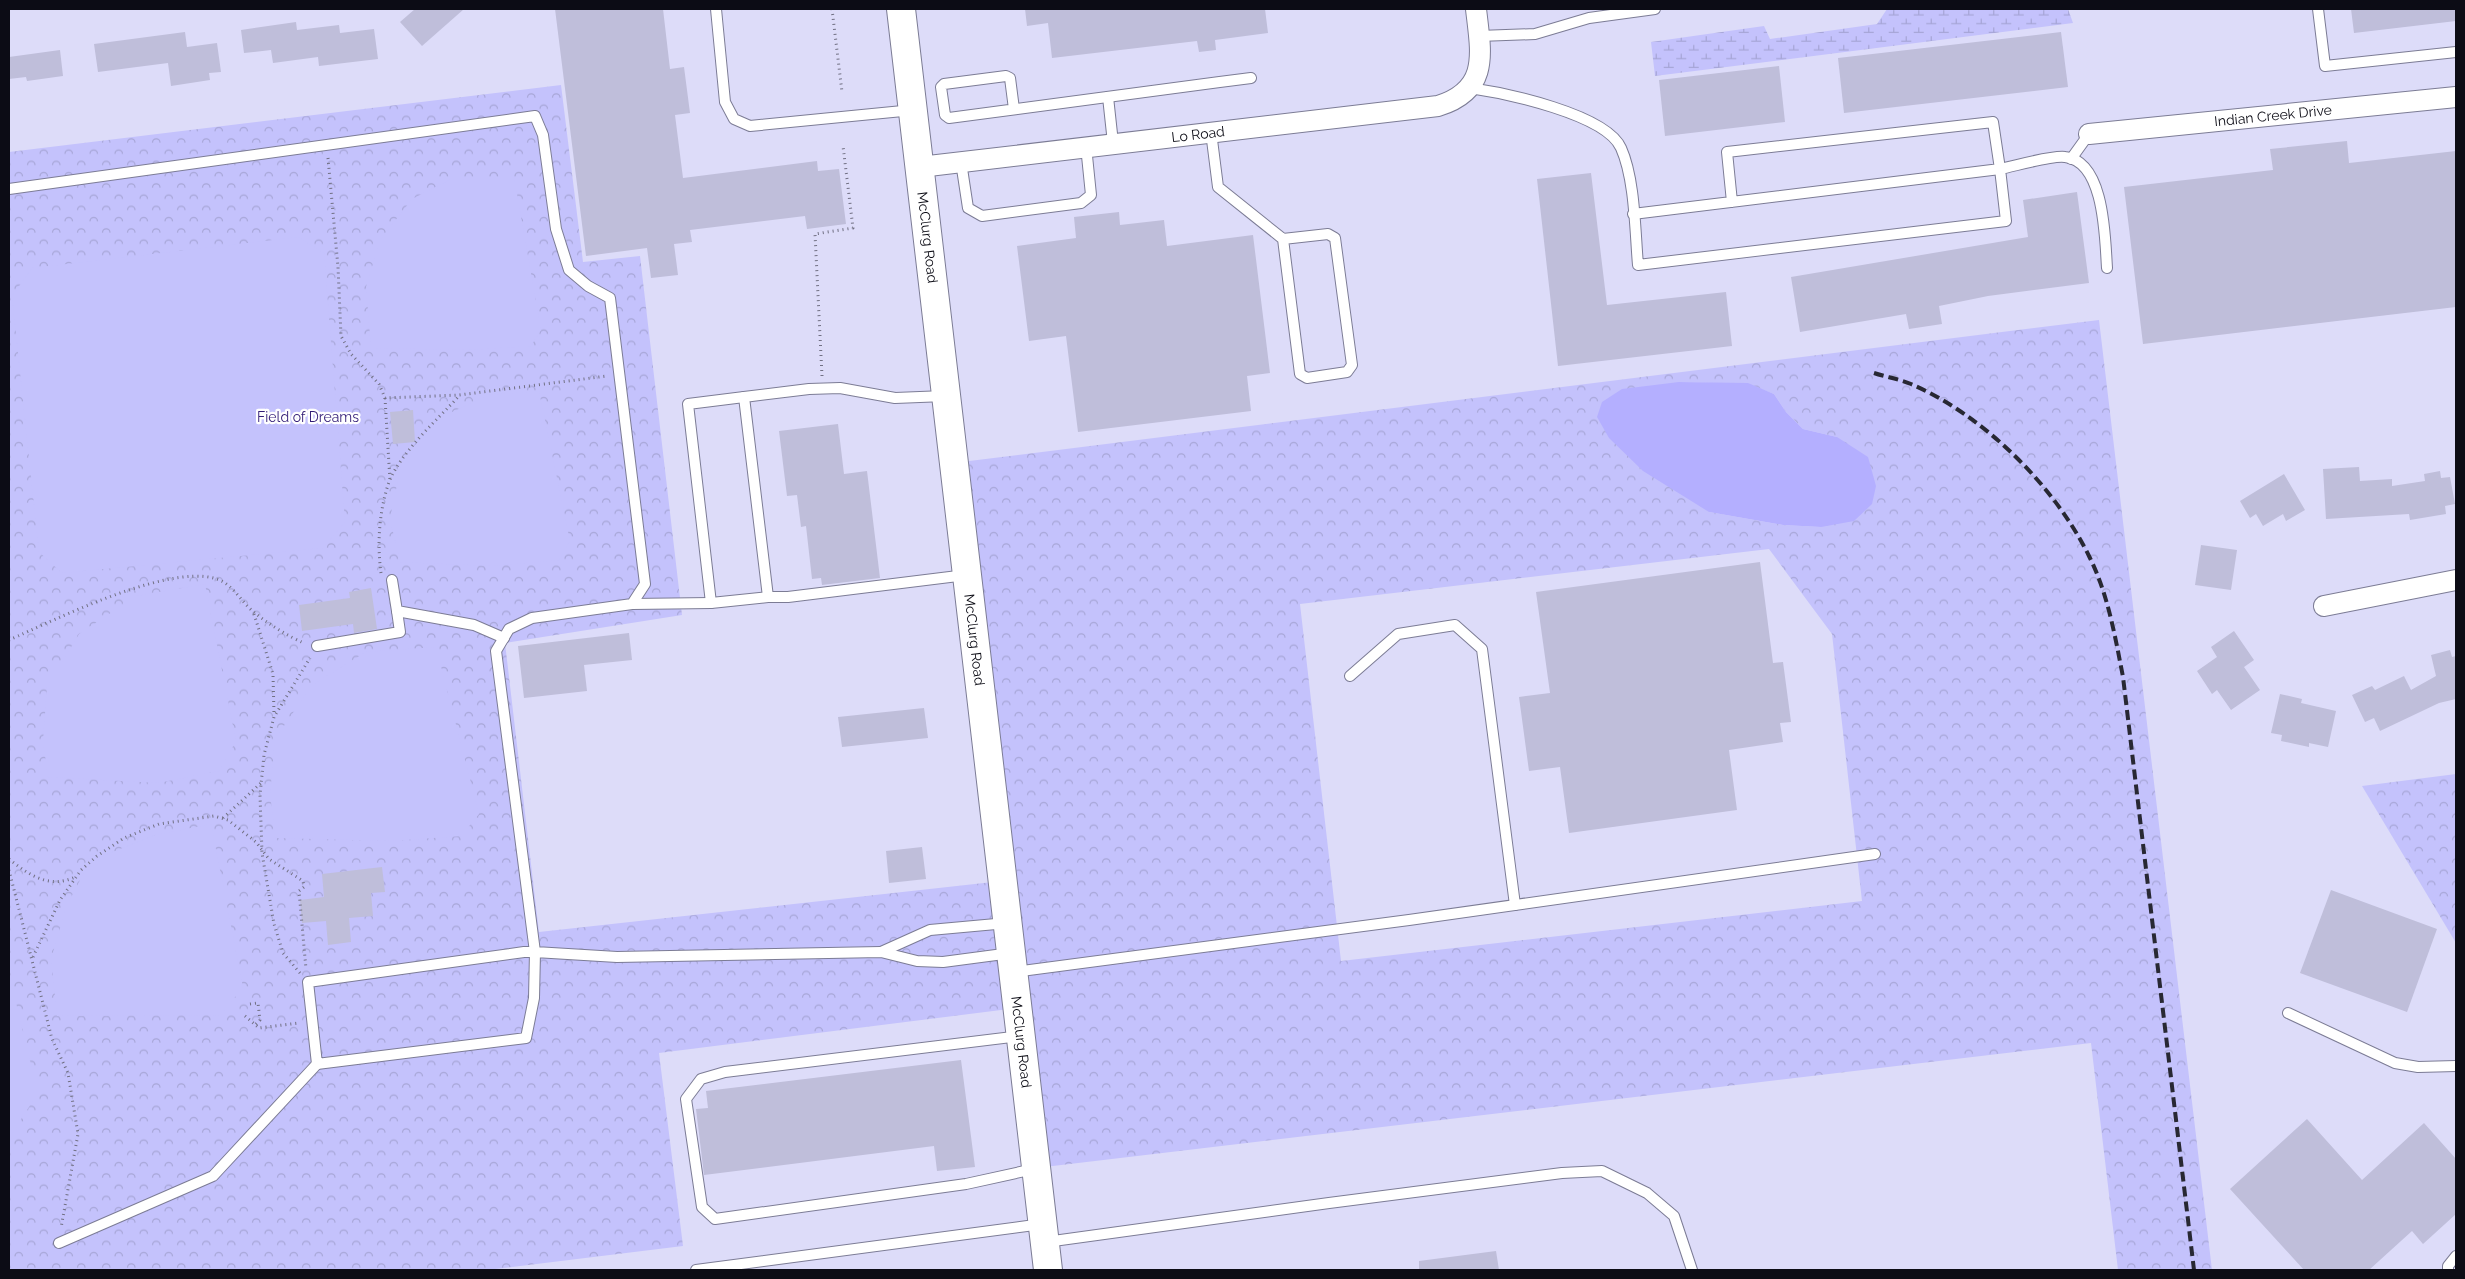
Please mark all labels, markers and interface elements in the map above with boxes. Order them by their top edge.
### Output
street label: Indian Creek Drive [2214,102,2333,129]
street label: Lo Road [1171,123,1226,145]
street label: McClurg Road [914,191,941,284]
park label: Field of Dreams [257,409,359,425]
street label: McClurg Road [961,593,988,686]
street label: McClurg Road [1008,995,1035,1089]

